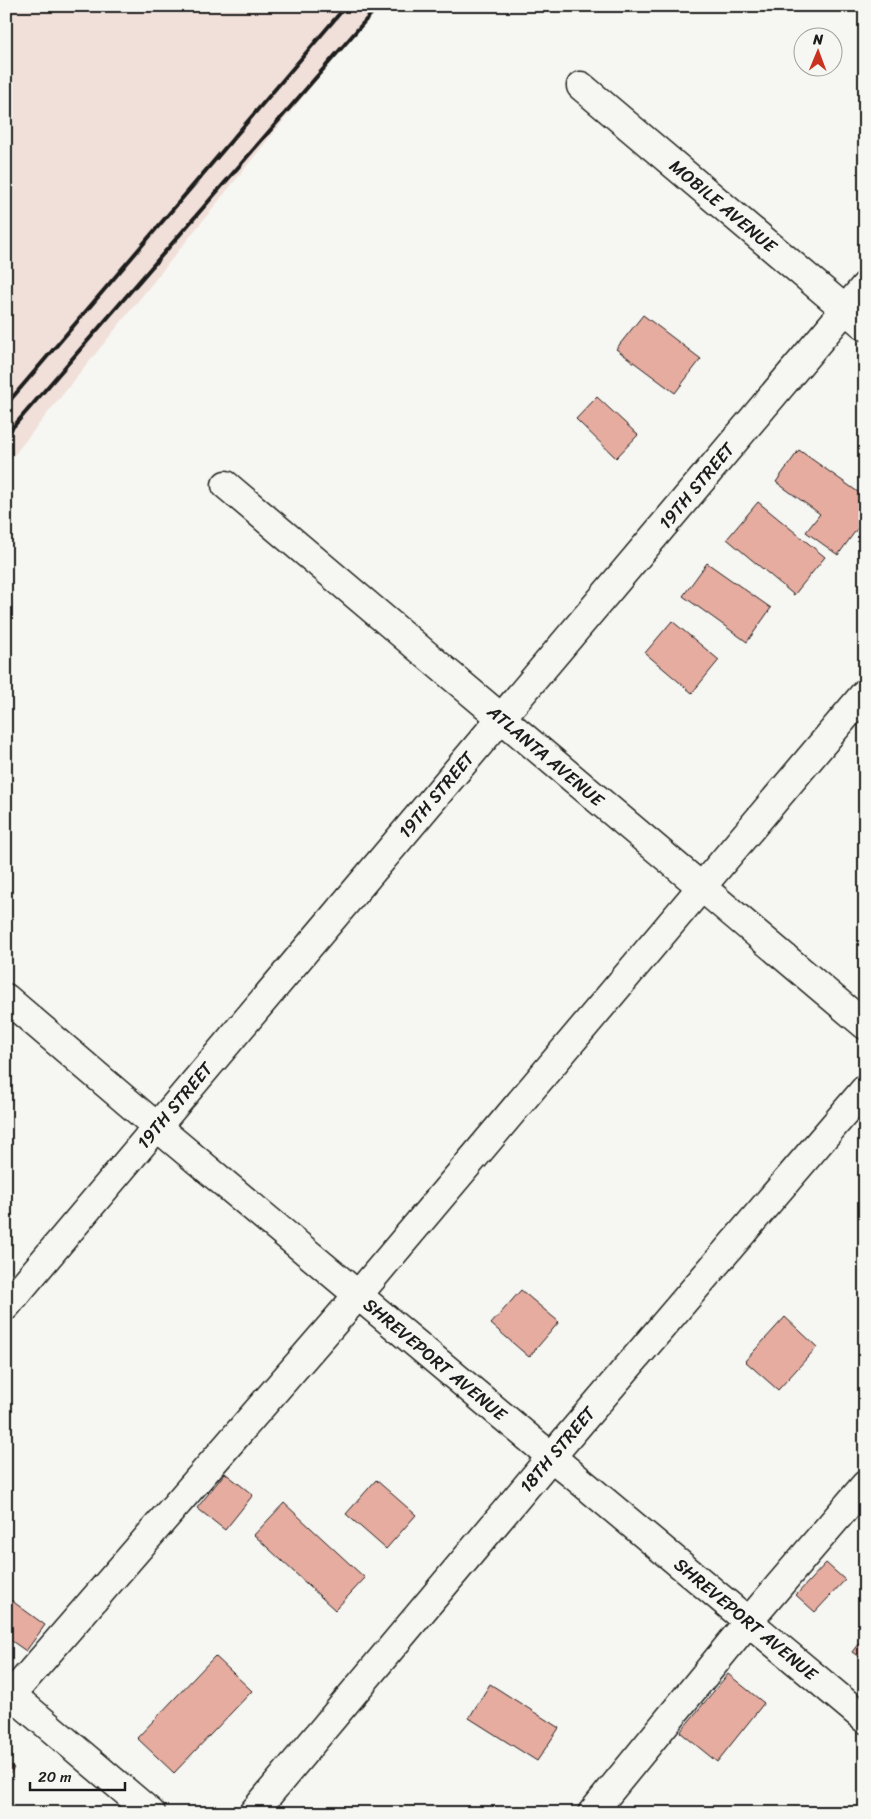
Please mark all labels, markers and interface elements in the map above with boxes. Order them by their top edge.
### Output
text: N [812,27,824,52]
north arrow [794,28,844,78]
street label: MOBILE AVENUE [662,151,785,262]
street label: 19TH STREET [650,434,744,537]
street label: ATLANTA AVENUE [479,696,612,816]
street label: 19TH STREET [390,743,483,846]
street label: 19TH STREET [128,1054,222,1156]
street label: SHREVEPORT AVENUE [356,1290,515,1430]
street label: 18TH STREET [511,1398,604,1500]
street label: SHREVEPORT AVENUE [666,1549,826,1690]
scale bar [30,1759,125,1791]
text: 20 m [38,1764,72,1790]

